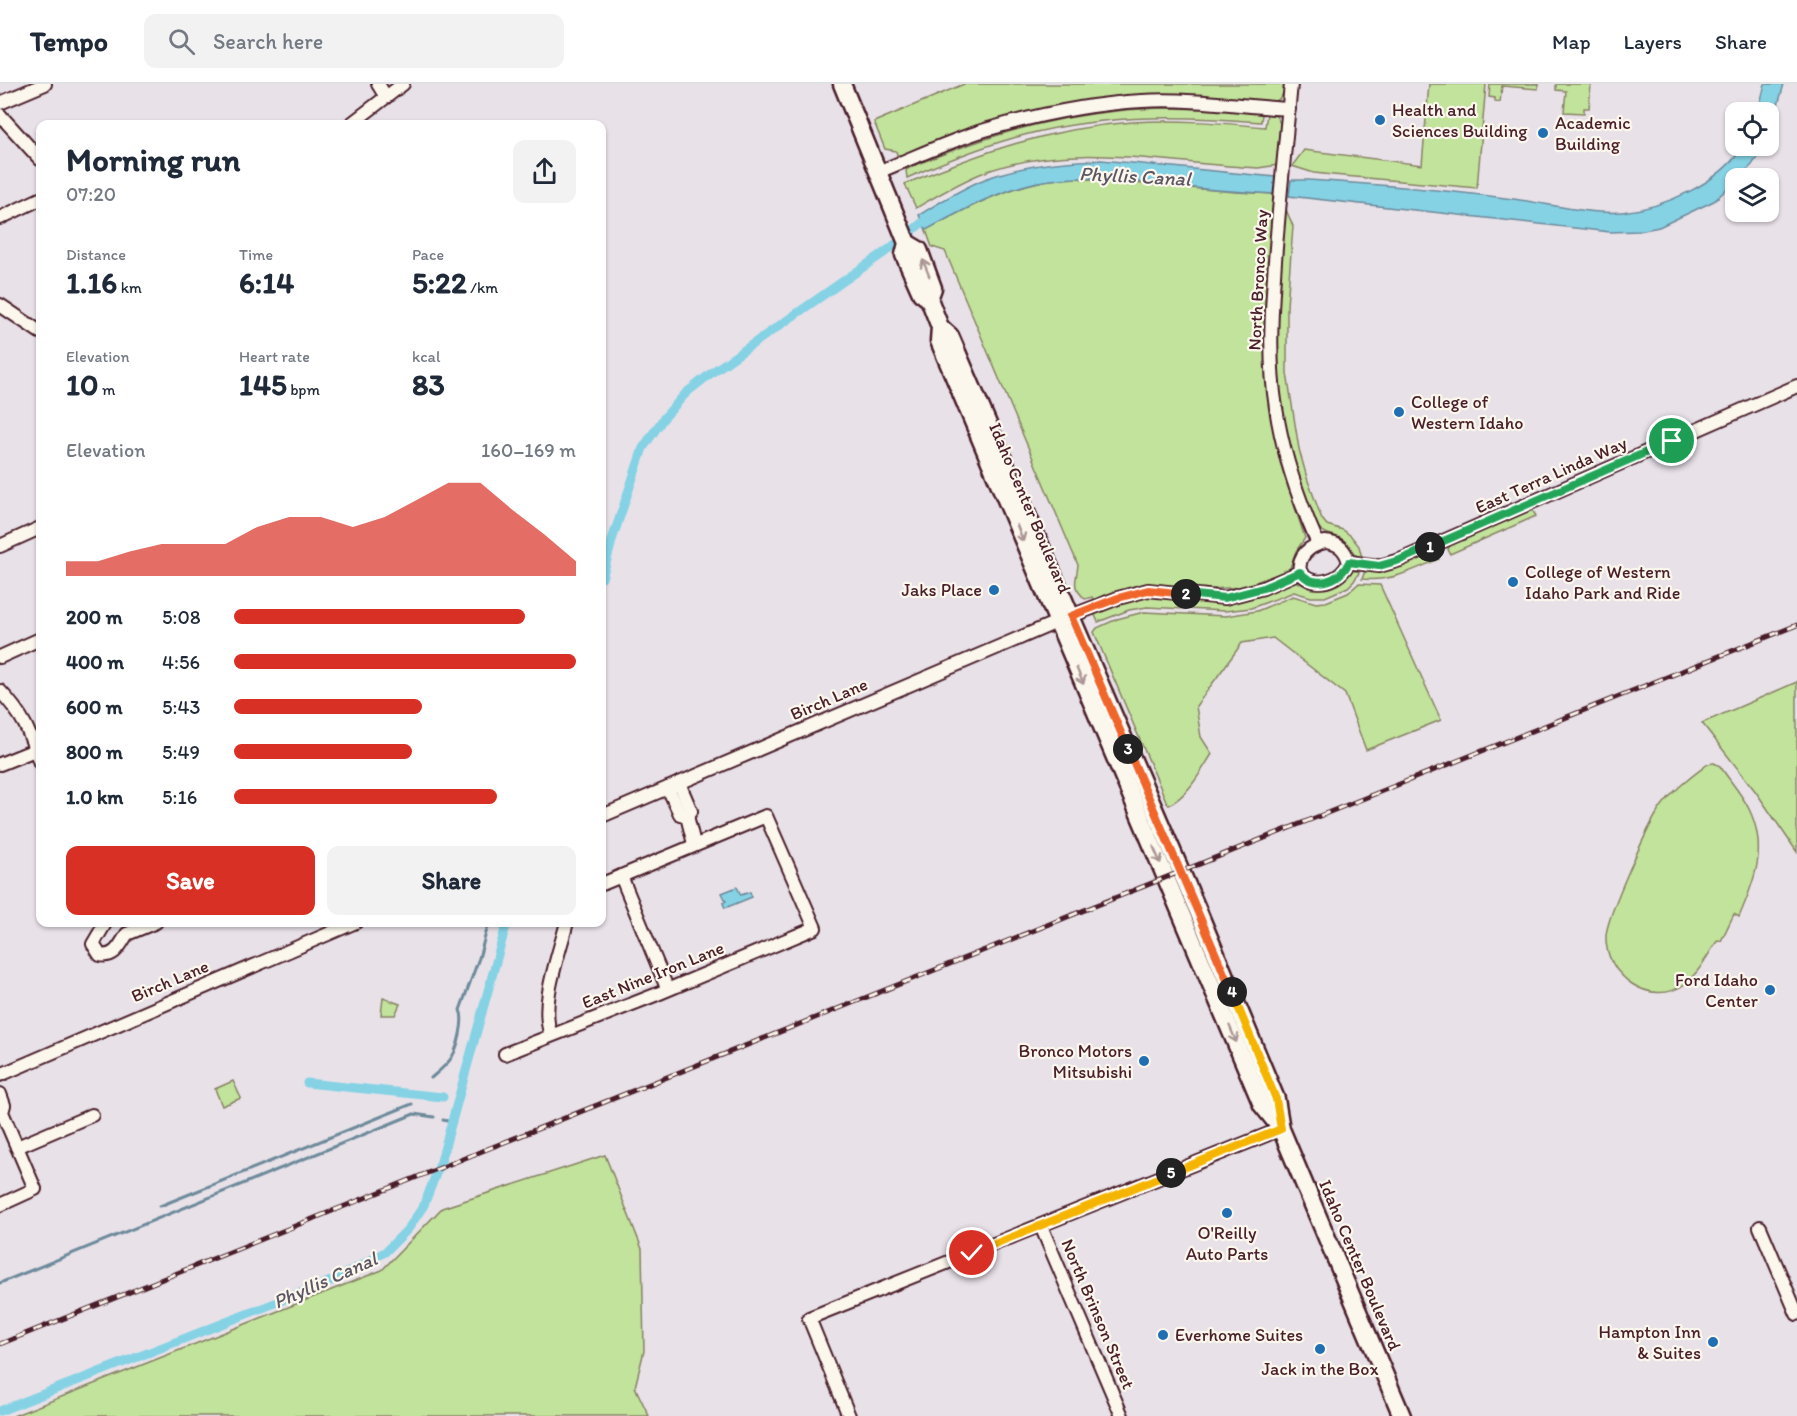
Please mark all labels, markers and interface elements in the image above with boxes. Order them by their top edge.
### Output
search box [144,14,564,68]
text: Tempo [30,24,108,58]
icon: search [165,25,198,58]
text: Search here [213,28,323,55]
text: Map [1552,29,1591,54]
text: Layers [1624,29,1682,54]
text: Share [1715,29,1767,54]
place label: Health and Sciences Building [1392,99,1528,142]
map controls [1725,102,1779,222]
button: locate [1725,102,1779,156]
place label: Academic Building [1555,112,1631,155]
marker: Health and Sciences Building [1373,113,1387,127]
marker: Academic Building [1536,126,1550,140]
text: Morning run [66,140,241,179]
button: share [513,140,576,203]
water label: Phyllis Canal [1079,161,1193,191]
button: layers [1725,168,1779,222]
text: 07:20 [66,182,116,206]
street label: North Bronco Way [1243,208,1273,351]
text: Distance [66,245,126,264]
text: Time [239,245,273,264]
text: Pace [412,245,444,264]
one-way arrow [920,259,931,278]
text: 1.16 [66,264,117,301]
text: 6:14 [239,264,294,301]
text: 5:22 [412,264,467,301]
text: km [117,278,142,297]
text: /km [467,278,498,297]
text: Elevation [66,347,130,366]
text: Heart rate [239,347,310,366]
text: kcal [412,347,440,366]
text: 10 [66,366,98,403]
text: 145 [239,366,287,403]
text: 83 [412,366,445,403]
text: m [98,380,115,399]
text: bpm [287,380,320,399]
place label: College of Western Idaho [1411,391,1524,434]
marker: College of Western Idaho [1392,405,1406,419]
pin [1646,415,1697,466]
street label: Idaho Center Boulevard [984,419,1076,597]
icon: arrive [1655,424,1688,457]
street label: East Terra Linda Way [1472,431,1631,518]
text: Elevation [66,438,145,462]
text: 160–169 m [481,438,576,462]
one-way arrow [1015,523,1026,542]
pin: 1 [1415,532,1445,562]
text: 1 [1426,537,1434,556]
place label: College of Western Idaho Park and Ride [1525,561,1680,604]
marker: College of Western Idaho Park and Ride [1506,575,1520,589]
place label: Jaks Place [902,579,982,601]
pin: 2 [1171,579,1201,609]
marker: Jaks Place [987,583,1001,597]
text: 2 [1182,584,1190,603]
text: 200 m [66,605,122,629]
text: 5:08 [162,605,201,629]
text: 400 m [66,650,124,674]
text: 4:56 [162,650,200,674]
one-way arrow [1075,666,1086,684]
street label: Birch Lane [787,673,871,725]
text: 600 m [66,695,123,719]
text: 5:43 [162,695,200,719]
pin: 3 [1113,734,1143,764]
text: 3 [1124,739,1132,758]
text: 800 m [66,740,123,764]
text: 5:49 [162,740,200,764]
text: 1.0 km [66,785,123,809]
text: 5:16 [162,785,197,809]
one-way arrow [1152,845,1163,863]
button: Save [66,846,315,915]
button: Share [327,846,576,915]
street label: East Nine Iron Lane [579,936,727,1014]
street label: Birch Lane [128,955,212,1007]
place label: Ford Idaho Center [1675,969,1759,1012]
pin: 4 [1217,977,1247,1007]
text: 4 [1227,982,1237,1001]
marker: Ford Idaho Center [1763,983,1777,997]
one-way arrow [1228,1025,1239,1043]
place label: Bronco Motors Mitsubishi [1019,1040,1132,1083]
marker: Bronco Motors Mitsubishi [1137,1054,1151,1068]
pin: 5 [1156,1158,1186,1188]
text: 5 [1167,1163,1175,1182]
street label: Idaho Center Boulevard [1314,1176,1406,1354]
marker: O'Reilly Auto Parts [1220,1206,1234,1220]
place label: O'Reilly Auto Parts [1186,1222,1268,1265]
pin [946,1227,997,1278]
icon: check [955,1236,988,1269]
street label: North Brinson Street [1056,1236,1140,1393]
water label: Phyllis Canal [269,1246,382,1314]
place label: Hampton Inn & Suites [1599,1321,1701,1364]
place label: Everhome Suites [1175,1324,1303,1346]
marker: Everhome Suites [1156,1328,1170,1342]
marker: Hampton Inn & Suites [1706,1335,1720,1349]
marker: Jack in the Box [1313,1342,1327,1356]
place label: Jack in the Box [1262,1358,1378,1380]

